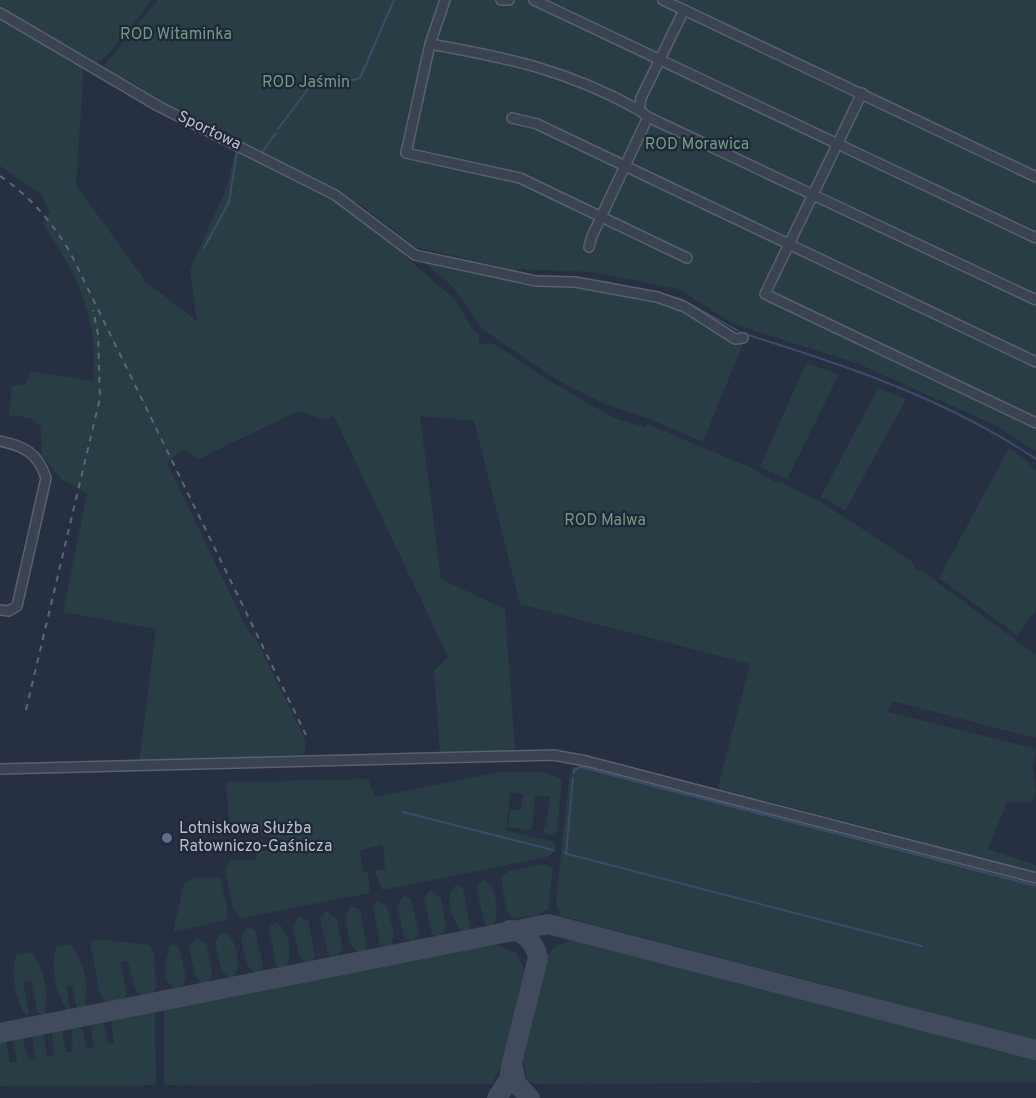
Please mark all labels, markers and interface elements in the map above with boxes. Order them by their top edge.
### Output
park label: ROD Witaminka [120,25,232,45]
park label: ROD Jaśmin [262,73,350,93]
street label: Sportowa [174,107,244,155]
park label: ROD Morawica [645,135,749,155]
park label: ROD Malwa [564,511,646,531]
place label: Lotniskowa Służba Ratowniczo-Gaśnicza [179,819,332,857]
marker: Lotniskowa Służba Ratowniczo-Gaśnicza [160,831,174,845]

